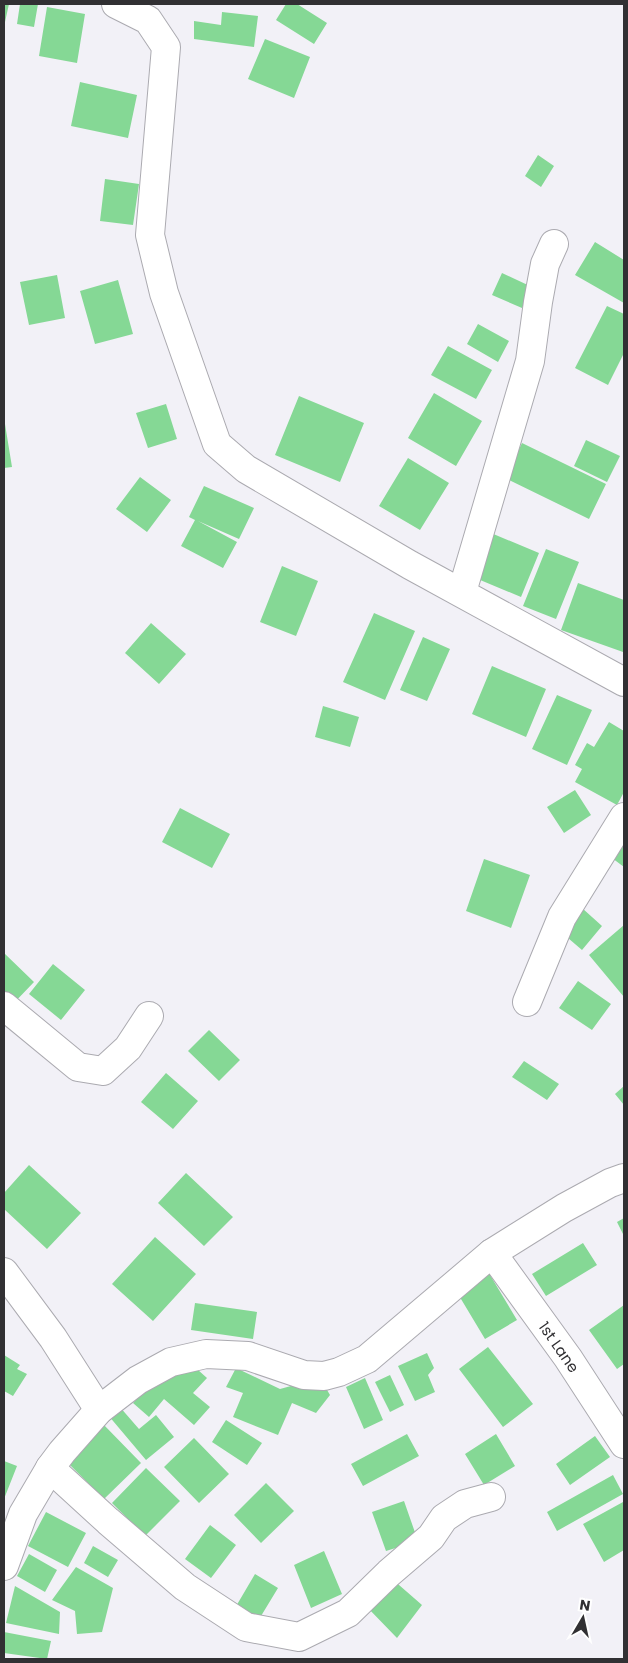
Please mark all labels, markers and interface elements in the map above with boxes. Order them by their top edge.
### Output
street label: 1st Lane [534,1317,584,1377]
north arrow [558,1593,608,1643]
text: N [578,1594,592,1616]

